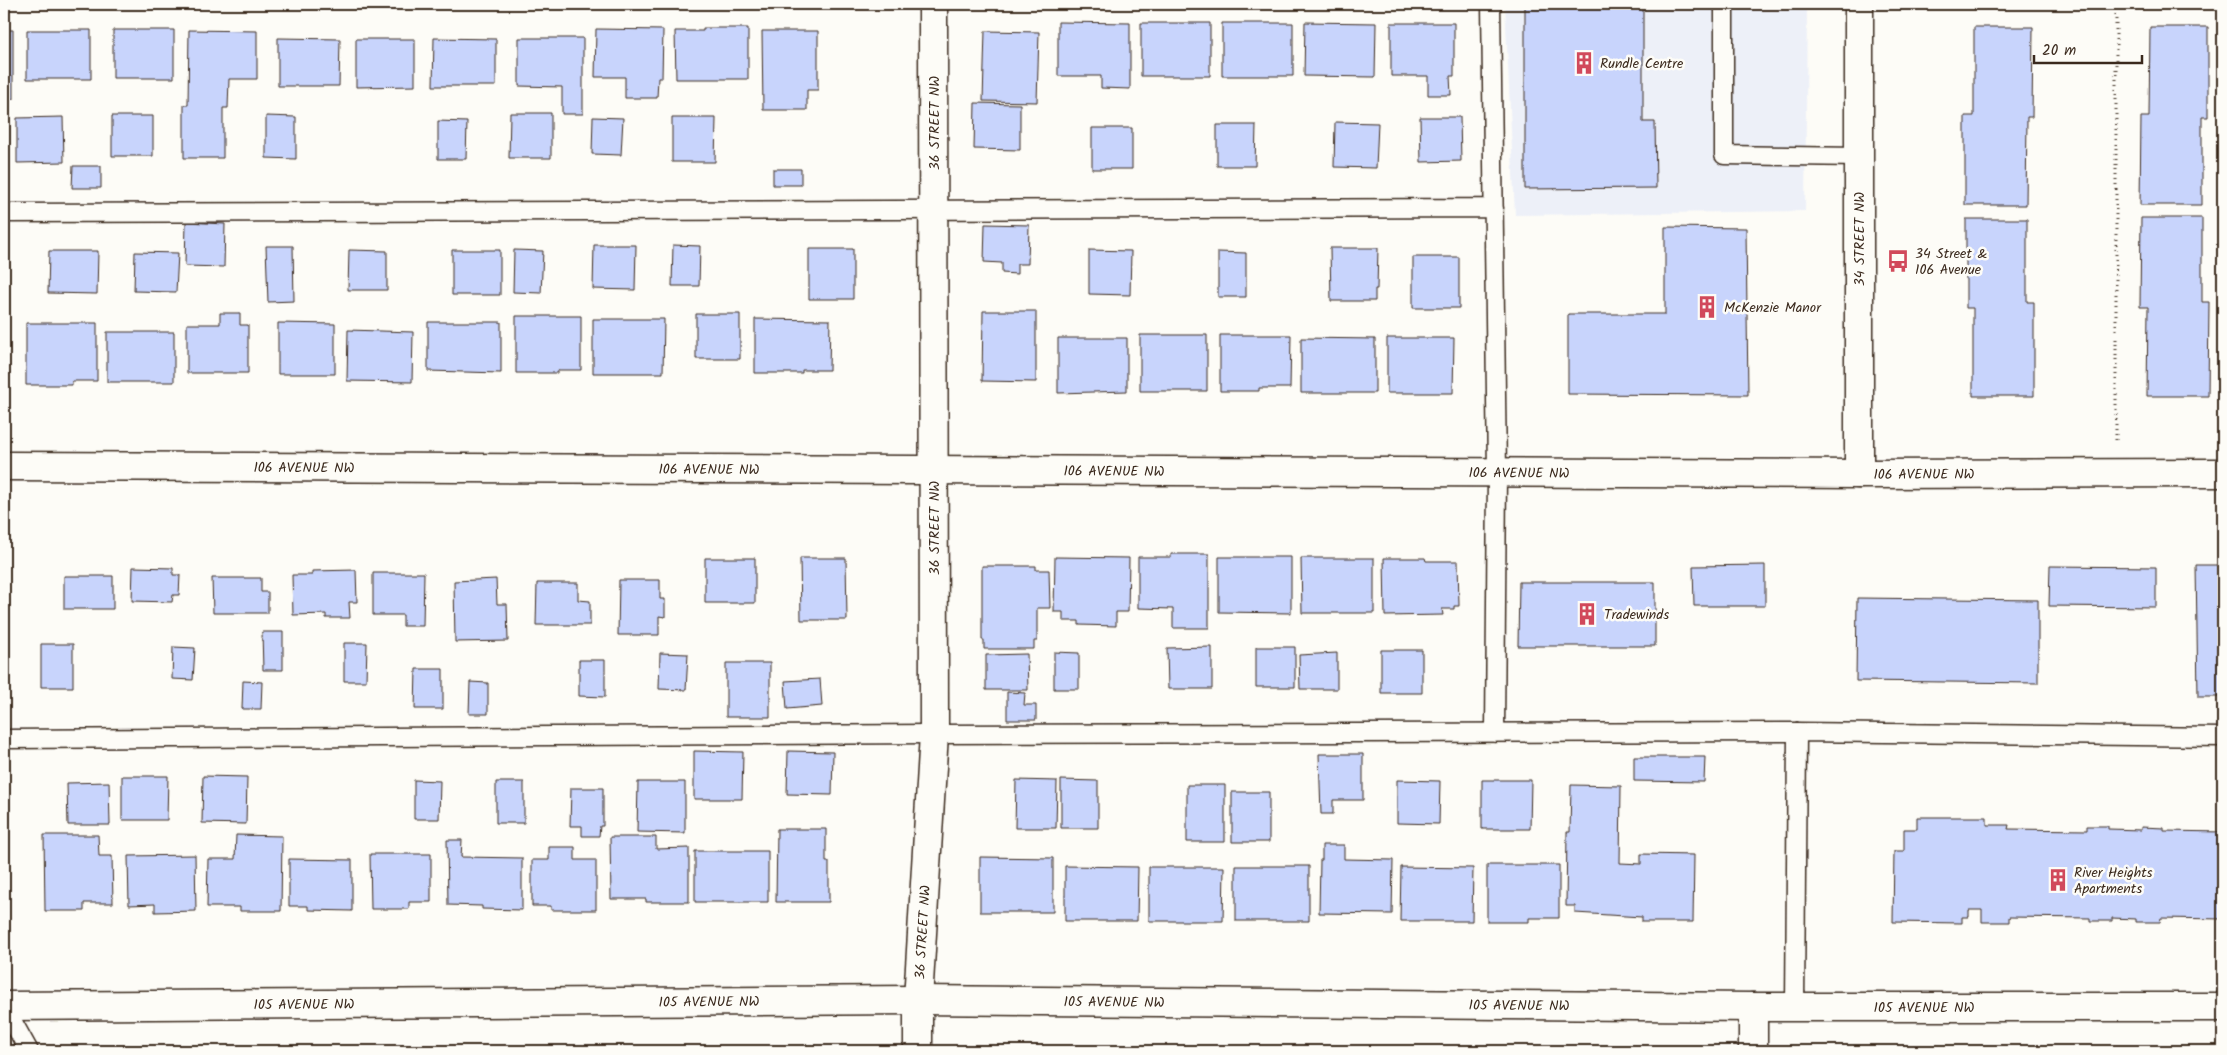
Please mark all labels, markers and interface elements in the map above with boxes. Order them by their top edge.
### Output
scale bar [2034,32,2142,64]
text: 20 m [2042,39,2076,63]
building icon: Rundle Centre [1571,50,1597,76]
place label: Rundle Centre [1600,53,1684,75]
street label: 36 STREET NW [924,76,946,170]
street label: 34 STREET NW [1849,192,1871,286]
place label: 34 Street & 106 Avenue [1915,243,1987,281]
bus stop icon: 34 Street & 106 Avenue [1885,248,1911,274]
building icon: McKenzie Manor [1694,294,1720,320]
place label: McKenzie Manor [1724,297,1822,319]
street label: 106 AVENUE NW [253,457,355,480]
street label: 106 AVENUE NW [658,459,760,481]
street label: 106 AVENUE NW [1063,461,1165,483]
street label: 106 AVENUE NW [1468,462,1570,485]
street label: 106 AVENUE NW [1873,464,1975,486]
street label: 36 STREET NW [924,481,946,575]
building icon: Tradewinds [1574,601,1600,627]
place label: Tradewinds [1604,604,1669,626]
place label: River Heights Apartments [2074,862,2153,900]
building icon: River Heights Apartments [2045,867,2071,893]
street label: 36 STREET NW [909,884,937,980]
street label: 105 AVENUE NW [658,991,760,1014]
street label: 105 AVENUE NW [1063,991,1165,1014]
street label: 105 AVENUE NW [253,994,355,1016]
street label: 105 AVENUE NW [1468,995,1570,1017]
street label: 105 AVENUE NW [1874,997,1974,1019]

